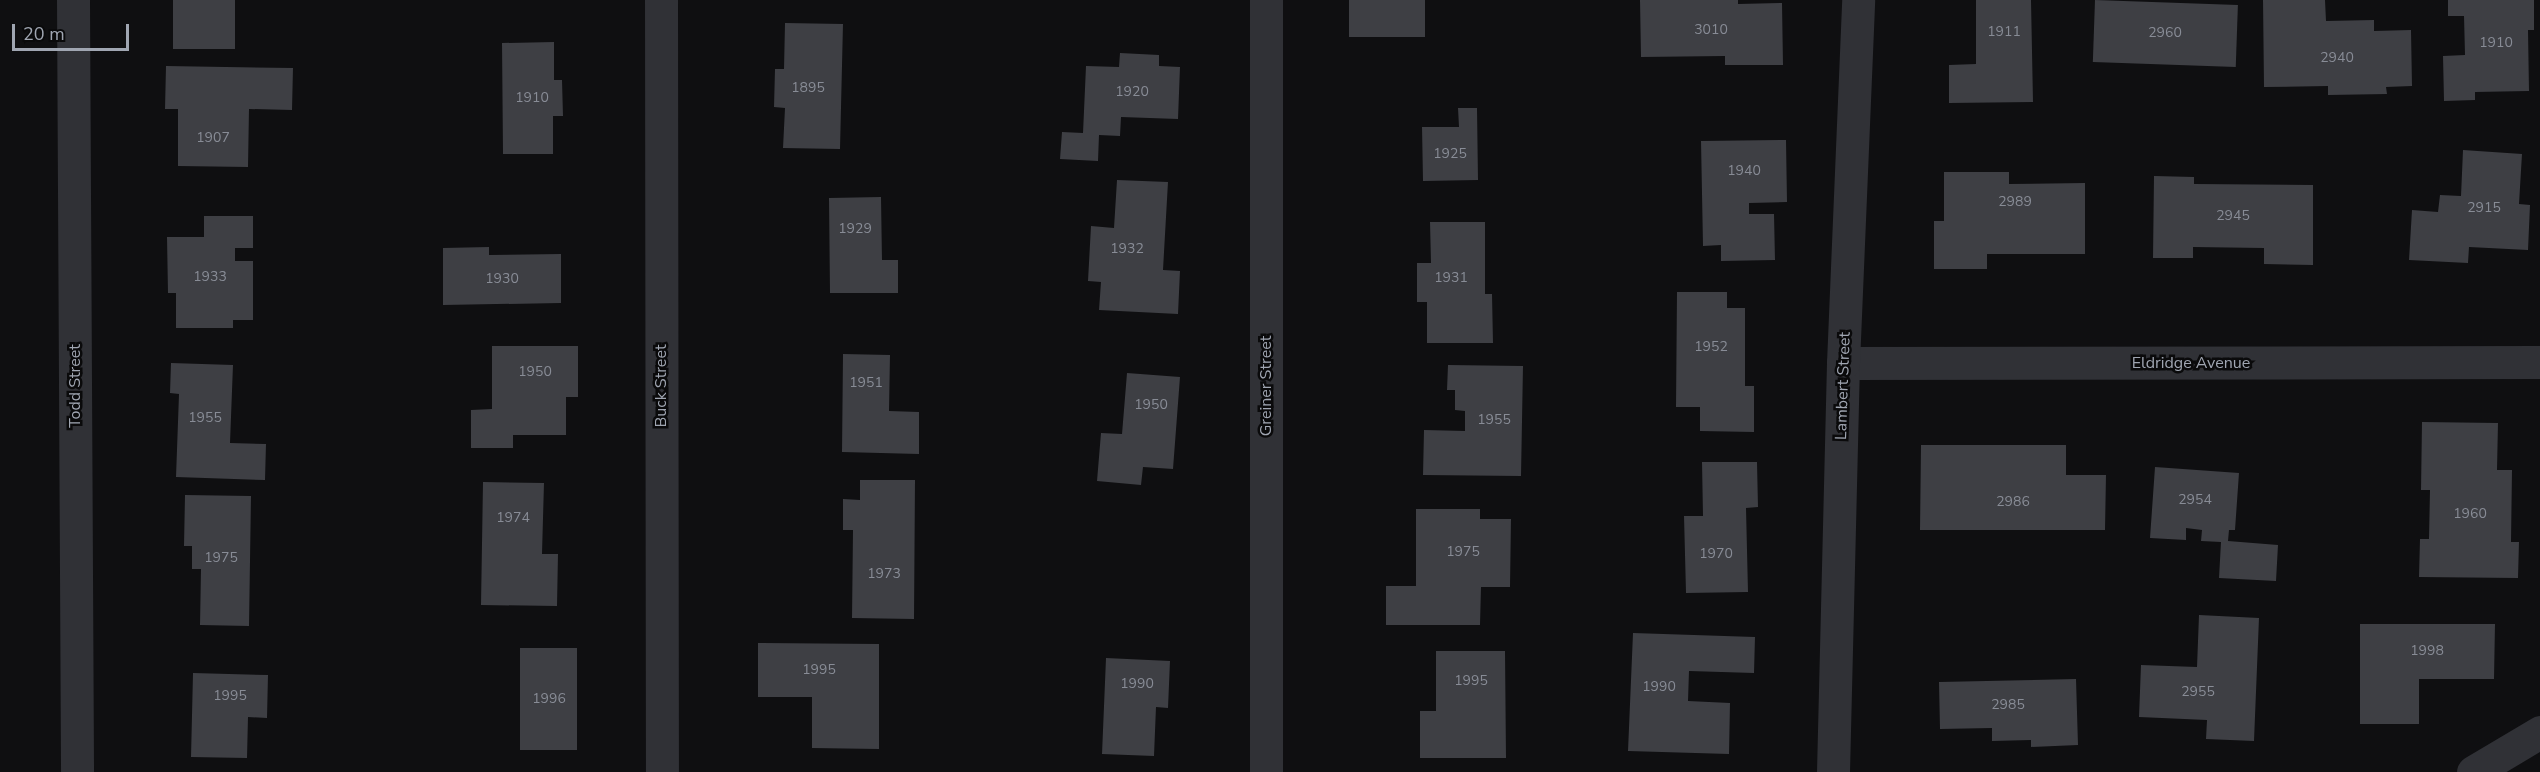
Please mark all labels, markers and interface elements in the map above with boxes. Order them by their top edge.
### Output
scale bar [15,12,132,50]
text: 20 m [23,22,65,46]
house number: 3010 [1694,22,1728,38]
house number: 1911 [1987,24,2021,40]
house number: 2960 [2148,25,2182,41]
house number: 1910 [2479,35,2513,51]
house number: 2940 [2320,50,2354,66]
house number: 1895 [791,80,825,96]
house number: 1920 [1115,84,1149,100]
house number: 1910 [515,90,549,106]
house number: 1907 [196,130,230,146]
house number: 1925 [1433,146,1467,162]
house number: 1940 [1727,163,1761,179]
house number: 2989 [1998,194,2032,210]
house number: 2915 [2467,200,2501,216]
house number: 2945 [2216,208,2250,224]
house number: 1929 [838,221,872,237]
house number: 1932 [1110,241,1144,257]
house number: 1933 [193,269,227,285]
house number: 1931 [1434,270,1468,286]
house number: 1930 [485,271,519,287]
street label: Lambert Street [1832,332,1854,440]
street label: Greiner Street [1256,336,1276,436]
house number: 1952 [1694,339,1728,355]
street label: Todd Street [65,344,85,428]
street label: Buck Street [651,345,671,427]
street label: Eldridge Avenue [2132,353,2250,373]
house number: 1950 [518,364,552,380]
house number: 1951 [849,375,883,391]
house number: 1950 [1134,397,1168,413]
house number: 1955 [188,410,222,426]
house number: 1955 [1477,412,1511,428]
house number: 2954 [2178,492,2212,508]
house number: 2986 [1996,494,2030,510]
house number: 1960 [2453,506,2487,522]
house number: 1974 [496,510,530,526]
house number: 1975 [1446,544,1480,560]
house number: 1970 [1699,546,1733,562]
house number: 1975 [204,550,238,566]
house number: 1973 [867,566,901,582]
house number: 1998 [2410,643,2444,659]
house number: 1995 [802,662,836,678]
house number: 1995 [1454,673,1488,689]
house number: 1990 [1120,676,1154,692]
house number: 1990 [1642,679,1676,695]
house number: 2955 [2181,684,2215,700]
house number: 1995 [213,688,247,704]
house number: 1996 [532,691,566,707]
house number: 2985 [1991,697,2025,713]

